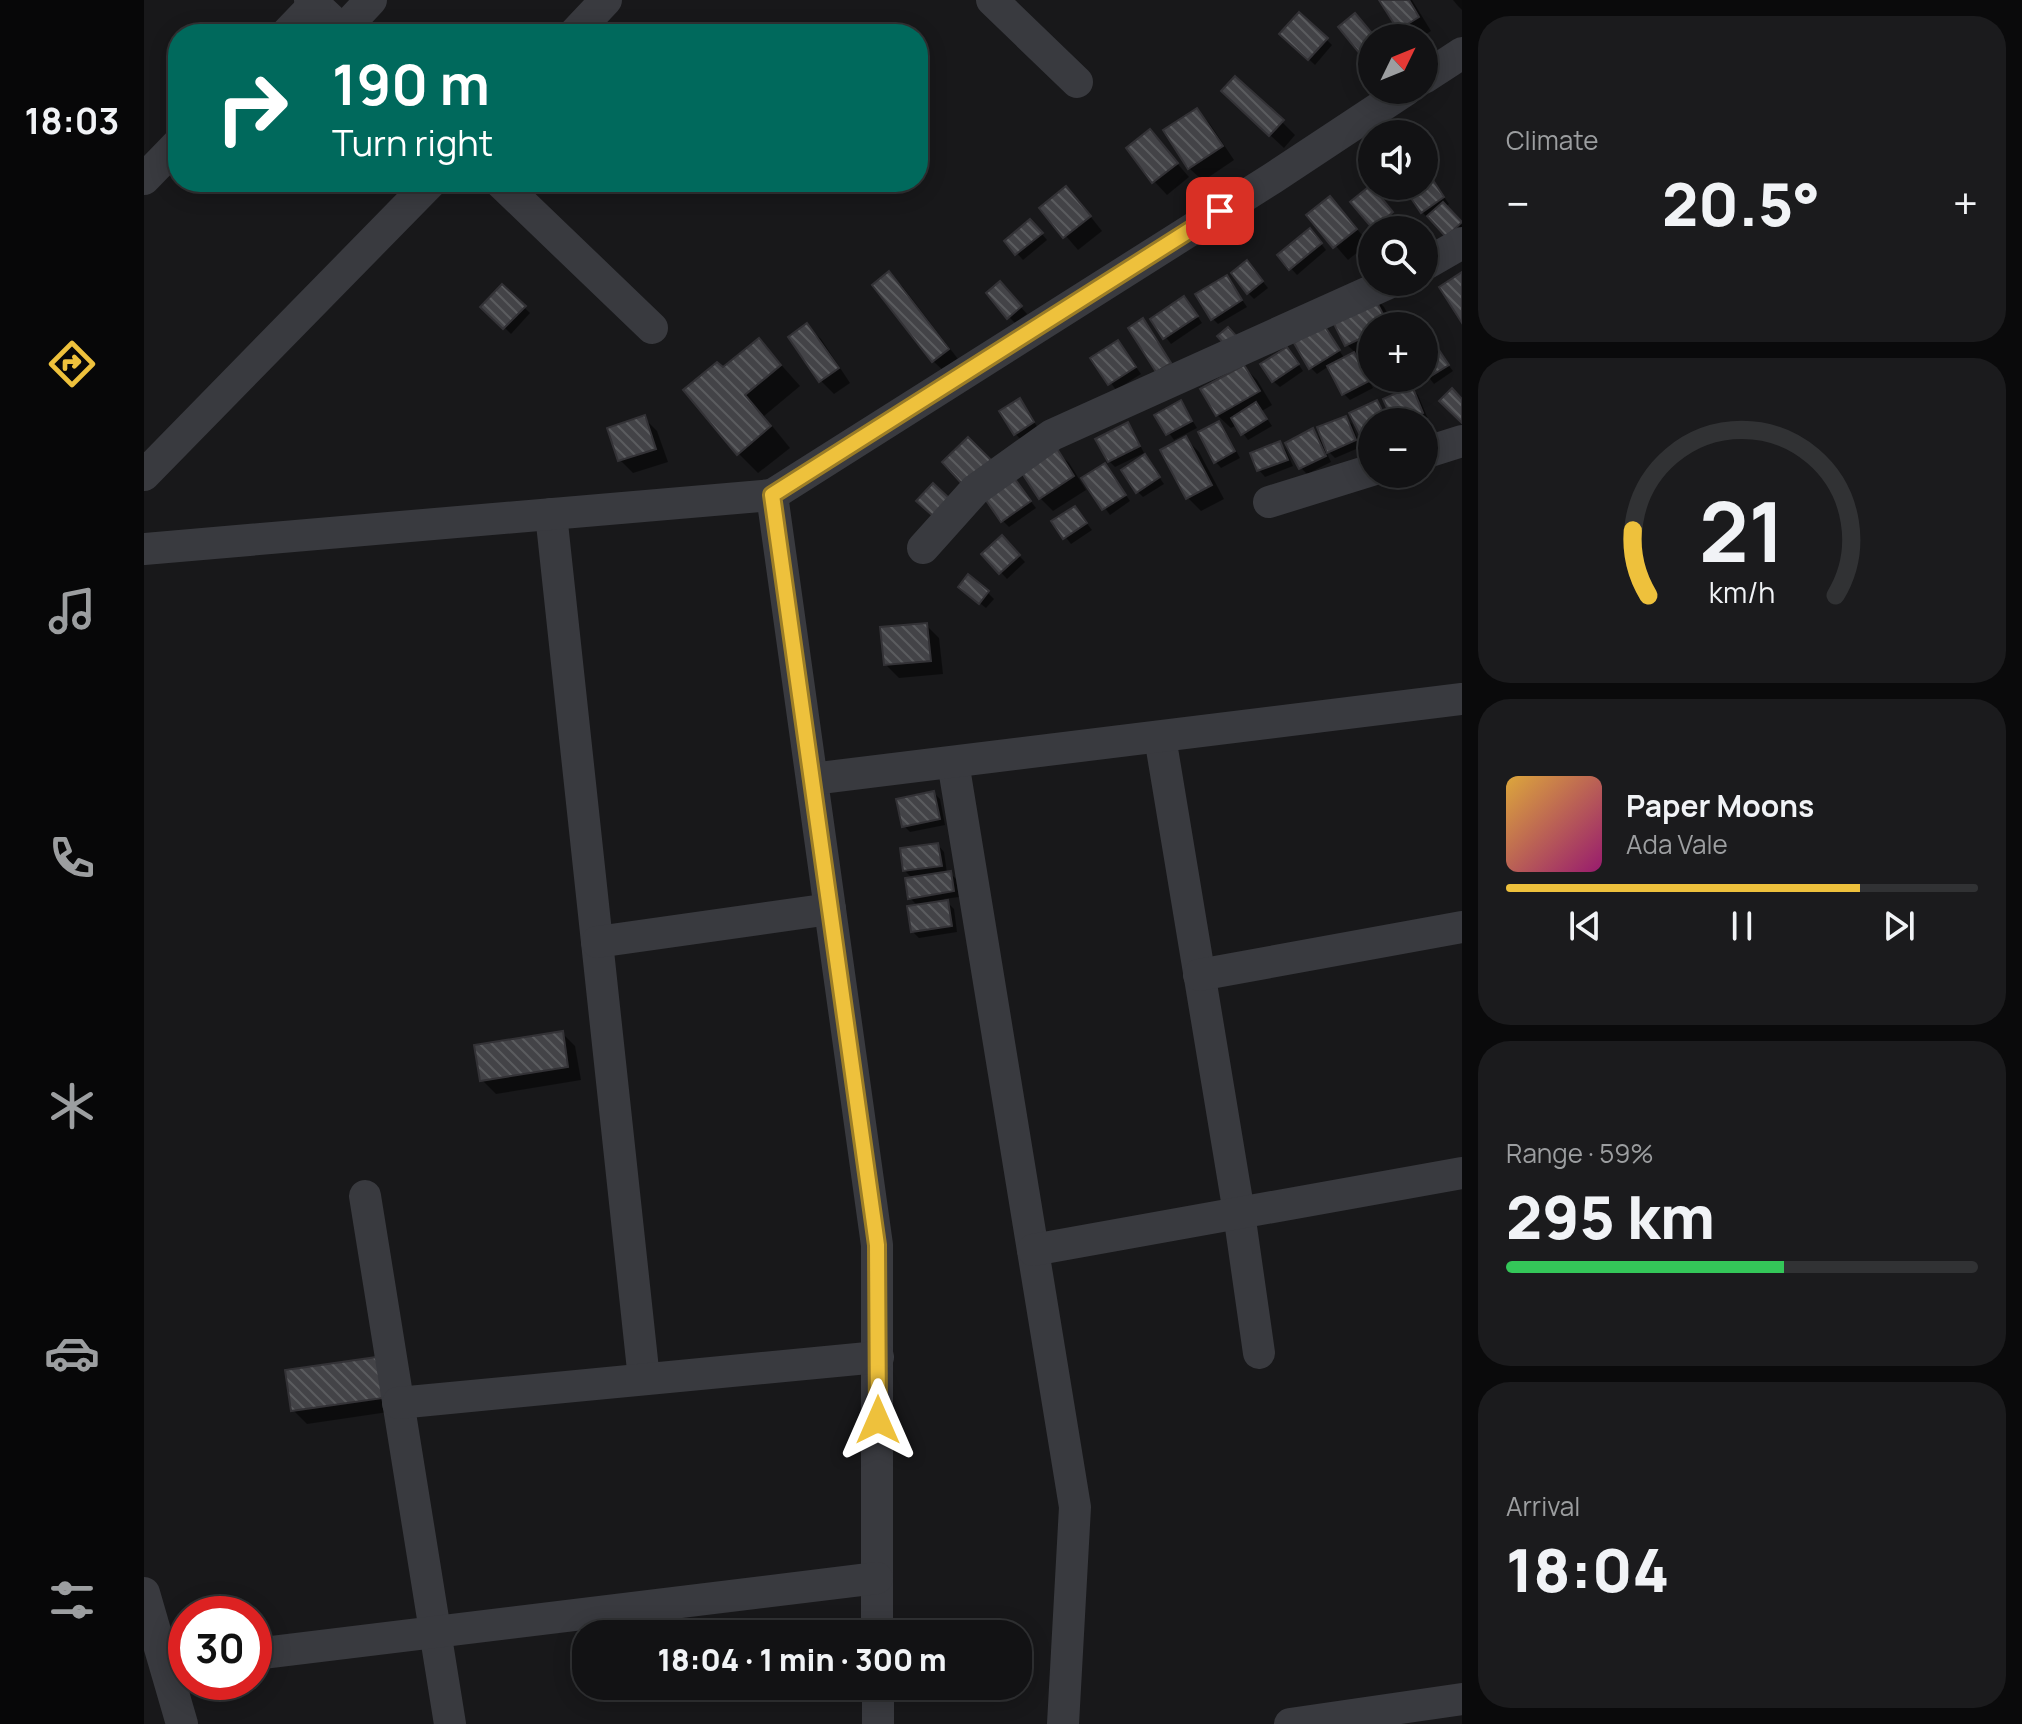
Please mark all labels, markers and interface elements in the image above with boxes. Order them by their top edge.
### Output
north arrow [1358,24,1438,104]
map controls [1358,24,1438,488]
text: 190 m [332,45,490,122]
icon: right [200,56,304,160]
text: 18:03 [25,96,119,145]
text: Turn right [332,118,493,167]
button: sound [1358,120,1438,200]
text: Climate [1506,122,1598,158]
text: 20.5° [1662,162,1820,244]
text: − [1506,173,1530,233]
text: + [1953,173,1978,233]
pin [1186,177,1254,245]
icon: arrive [1198,189,1242,233]
button: search [1358,216,1438,296]
button: + [1358,312,1438,392]
icon: directions [44,336,100,392]
button: − [1358,408,1438,488]
text: 21 [1699,473,1785,587]
text: km/h [1709,574,1775,613]
icon: music [44,583,100,639]
text: Paper Moons [1626,785,1814,826]
text: Ada Vale [1626,826,1728,862]
icon: phone [44,830,100,886]
icon: previous [1563,904,1607,948]
icon: pause [1720,904,1764,948]
icon: next [1877,904,1921,948]
icon: climate [44,1078,100,1134]
text: Range · 59% [1506,1135,1654,1171]
text: 295 km [1506,1175,1715,1257]
icon: car [44,1325,100,1381]
position arrow [836,1378,920,1462]
text: Arrival [1506,1488,1580,1524]
text: 18:04 [1506,1528,1669,1610]
icon: filters [44,1572,100,1628]
speed limit sign: 30 [168,1596,272,1700]
text: 18:04 · 1 min · 300 m [657,1639,947,1680]

